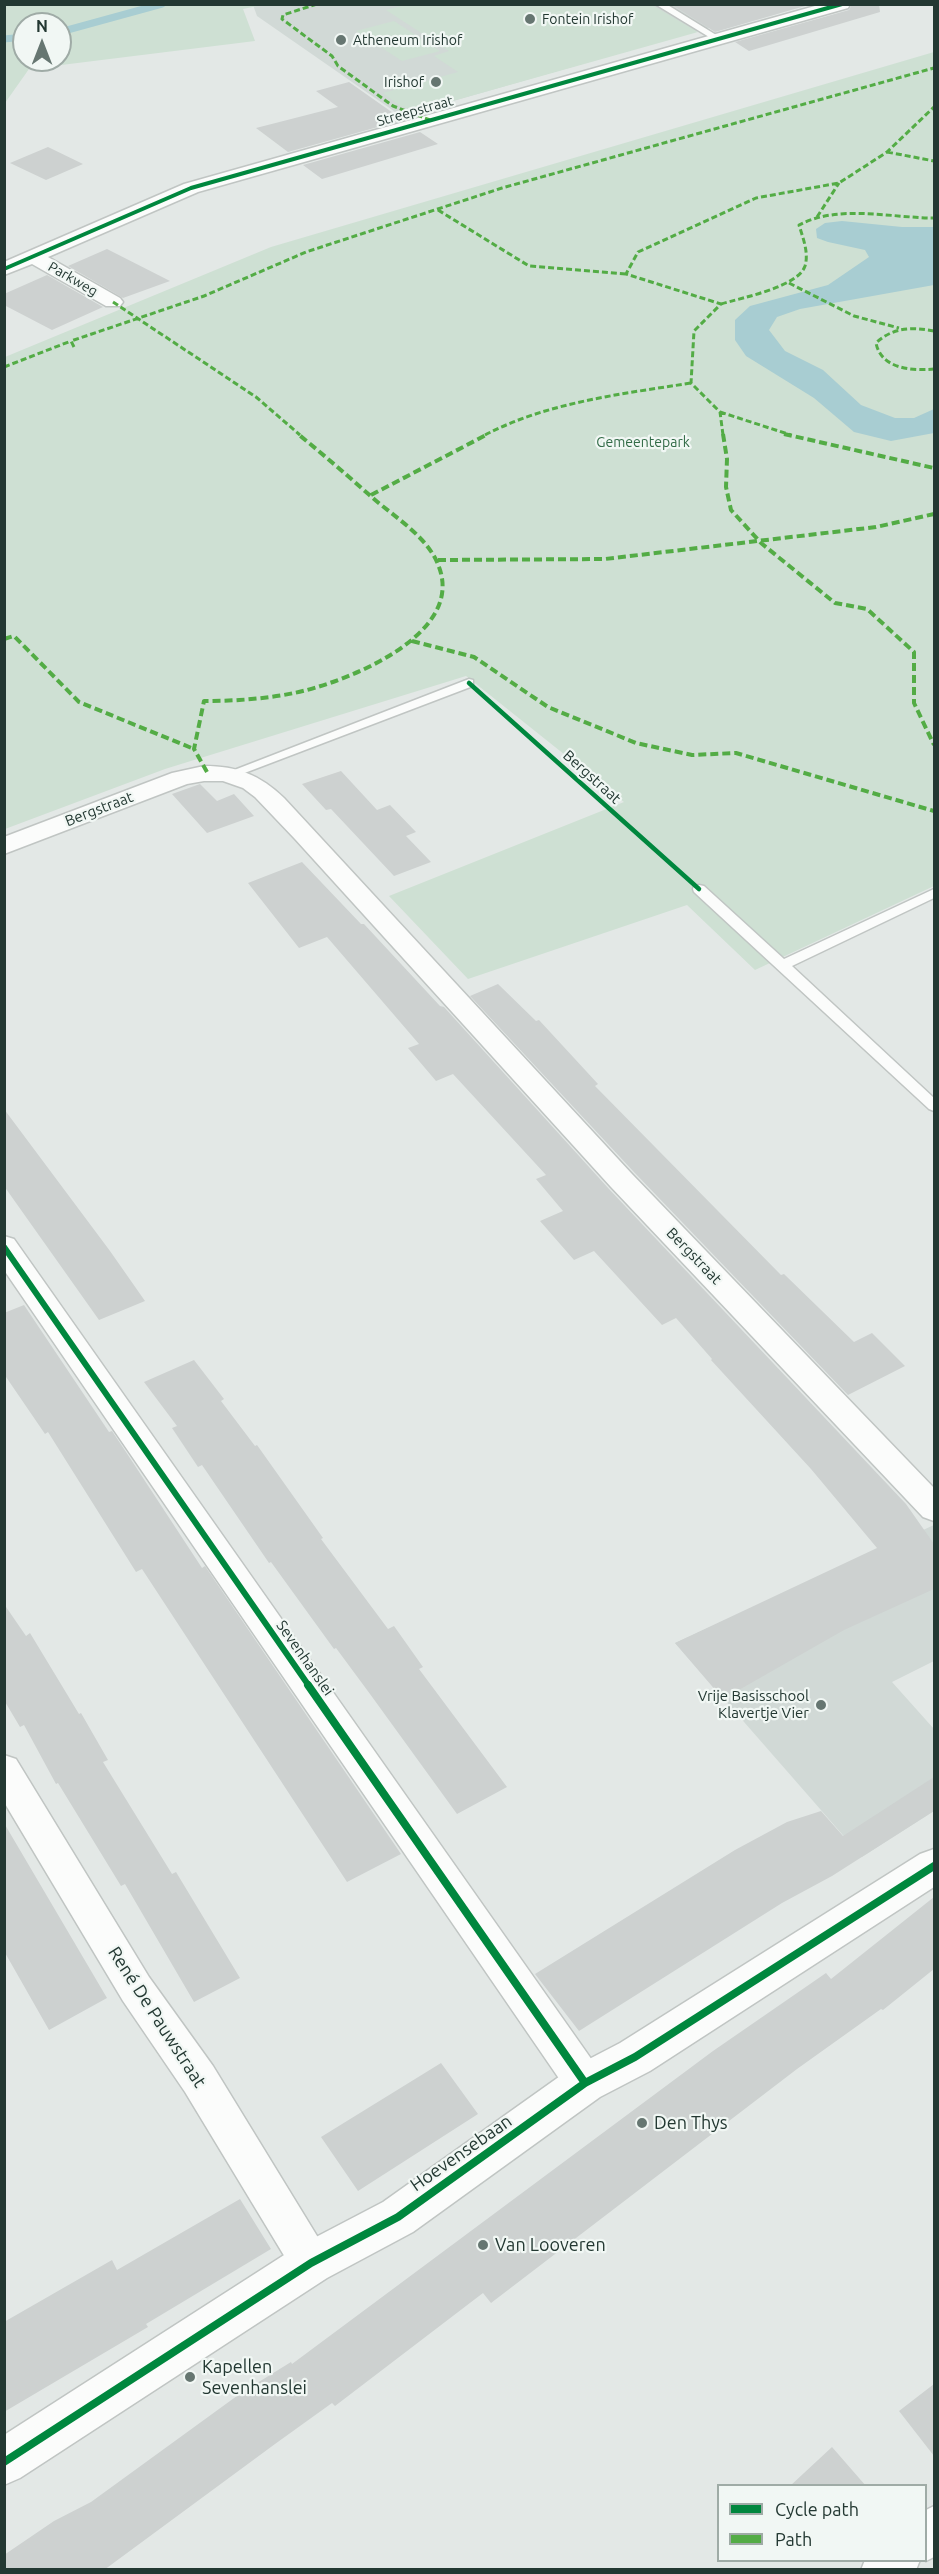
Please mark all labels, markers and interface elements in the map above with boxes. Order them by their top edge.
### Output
place label: Fontein Irishof [542,11,633,27]
north arrow [12,12,72,72]
marker: Fontein Irishof [523,12,537,26]
text: N [36,17,48,35]
place label: Atheneum Irishof [353,32,462,48]
marker: Atheneum Irishof [334,33,348,47]
place label: Irishof [384,74,424,90]
marker: Irishof [429,75,443,89]
street label: Streepstraat [375,92,455,130]
street label: Parkweg [45,258,101,300]
park label: Gemeentepark [596,434,690,450]
street label: Bergstraat [559,746,625,808]
street label: Bergstraat [62,788,136,830]
street label: Bergstraat [663,1224,725,1288]
street label: Sevenhanslei [273,1617,337,1699]
place label: Vrije Basisschool Klavertje Vier [698,1687,809,1722]
marker: Vrije Basisschool Klavertje Vier [814,1698,828,1712]
street label: René De Pauwstraat [103,1943,211,2091]
street label: Hoevensebaan [406,2110,516,2196]
place label: Den Thys [654,2112,728,2134]
marker: Den Thys [635,2116,649,2130]
place label: Van Looveren [495,2234,606,2256]
marker: Van Looveren [476,2238,490,2252]
place label: Kapellen Sevenhanslei [202,2356,307,2398]
marker: Kapellen Sevenhanslei [183,2370,197,2384]
legend [717,2484,927,2562]
text: Cycle path [775,2499,859,2519]
text: Path [775,2529,812,2549]

